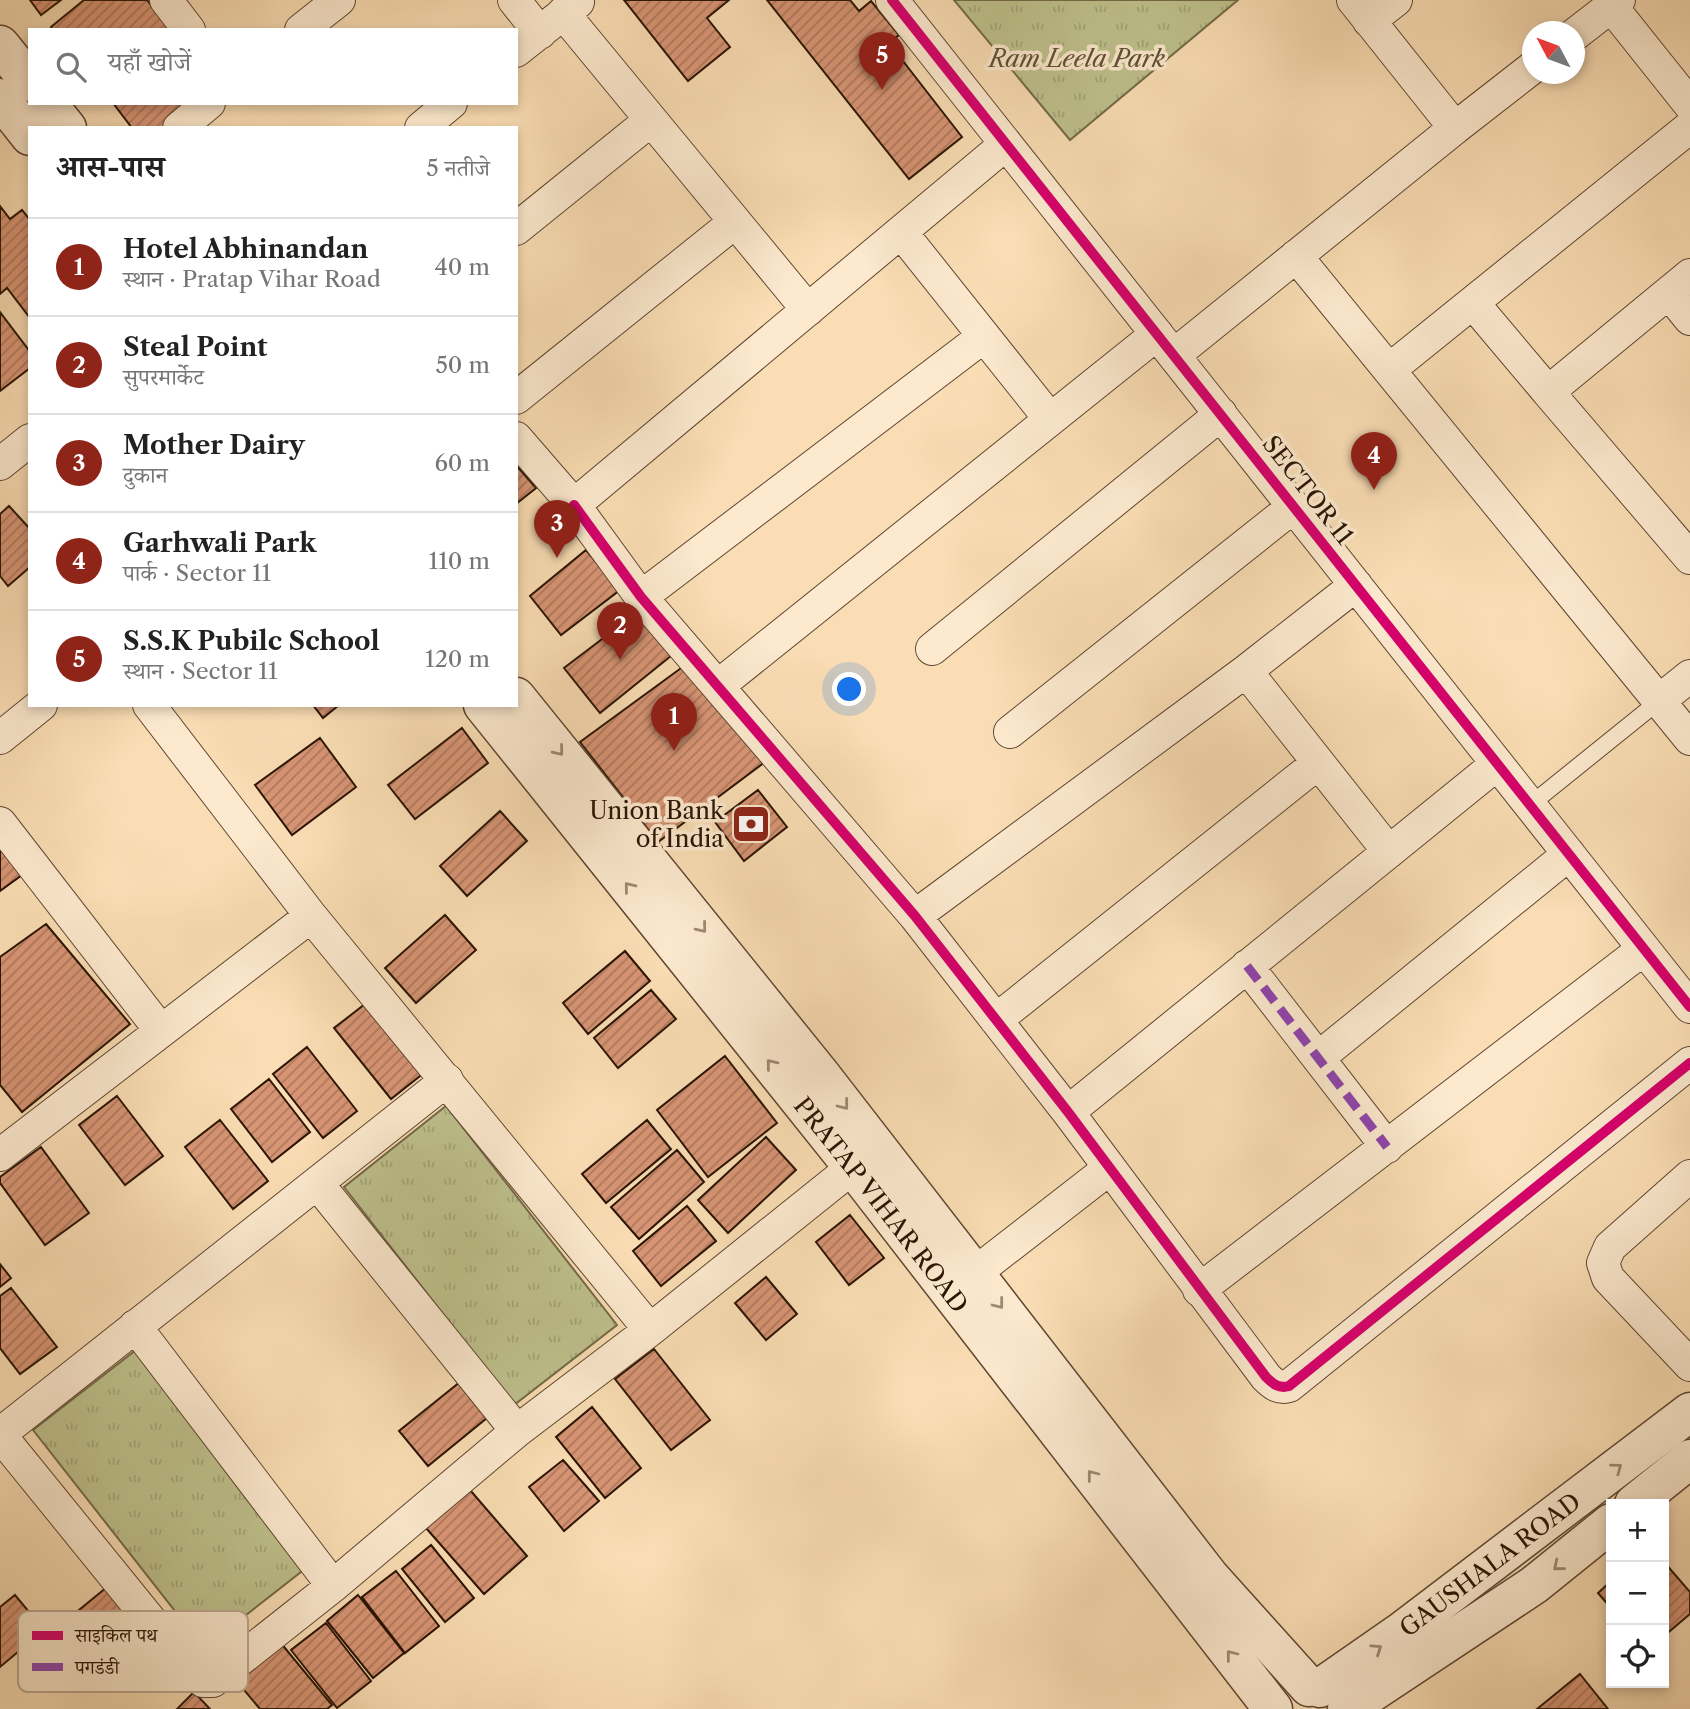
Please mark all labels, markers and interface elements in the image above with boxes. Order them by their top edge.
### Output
north arrow [1522,21,1585,84]
search box [28,28,518,105]
pin: 5 [859,32,905,90]
park label: Ram Leela Park [987,44,1166,73]
text: यहाँ खोजें [108,46,191,78]
icon: search [52,48,90,86]
text: आस-पास [56,148,165,185]
text: 5 नतीजे [426,154,490,182]
text: Hotel Abhinandan [123,233,368,265]
text: 1 [74,253,84,281]
text: 40 m [435,253,490,281]
text: स्थान · Pratap Vihar Road [123,265,381,293]
text: Steal Point [123,331,268,363]
text: 2 [72,351,86,379]
text: 50 m [435,351,490,379]
text: सुपरमार्केट [123,363,204,391]
text: Mother Dairy [123,429,305,461]
street label: SECTOR 11 [1256,430,1360,550]
pin: 4 [1351,432,1397,490]
text: 3 [73,449,86,477]
text: 60 m [434,449,490,477]
text: दुकान [123,461,167,489]
pin: 3 [534,500,580,558]
text: Garhwali Park [123,527,316,559]
text: 4 [72,547,86,575]
text: 110 m [429,547,490,575]
text: पार्क · Sector 11 [123,559,271,587]
pin: 2 [597,602,643,660]
text: S.S.K Pubilc School [123,625,380,657]
text: 5 [73,645,85,673]
text: 120 m [425,645,490,673]
text: स्थान · Sector 11 [123,657,278,685]
your location [832,672,866,706]
pin: 1 [651,693,697,751]
one-way arrow [551,742,563,755]
place label: Union Bank of India [589,796,725,853]
bank icon: Union Bank of India [730,803,772,845]
one-way arrow [624,882,637,894]
one-way arrow [693,920,706,932]
one-way arrow [766,1060,779,1072]
street label: PRATAP VIHAR ROAD [788,1091,975,1318]
one-way arrow [836,1097,848,1110]
one-way arrow [990,1296,1003,1309]
one-way arrow [1609,1464,1622,1476]
one-way arrow [1087,1471,1100,1483]
street label: GAUSHALA ROAD [1393,1486,1586,1642]
map controls [1606,1499,1669,1688]
button: + [1606,1499,1669,1562]
one-way arrow [1554,1558,1567,1570]
button: − [1606,1562,1669,1625]
legend [18,1611,248,1692]
text: साइकिल पथ [74,1624,158,1647]
button: locate [1606,1625,1669,1688]
one-way arrow [1369,1644,1382,1657]
one-way arrow [1227,1650,1240,1663]
text: पगडंडी [74,1656,120,1679]

